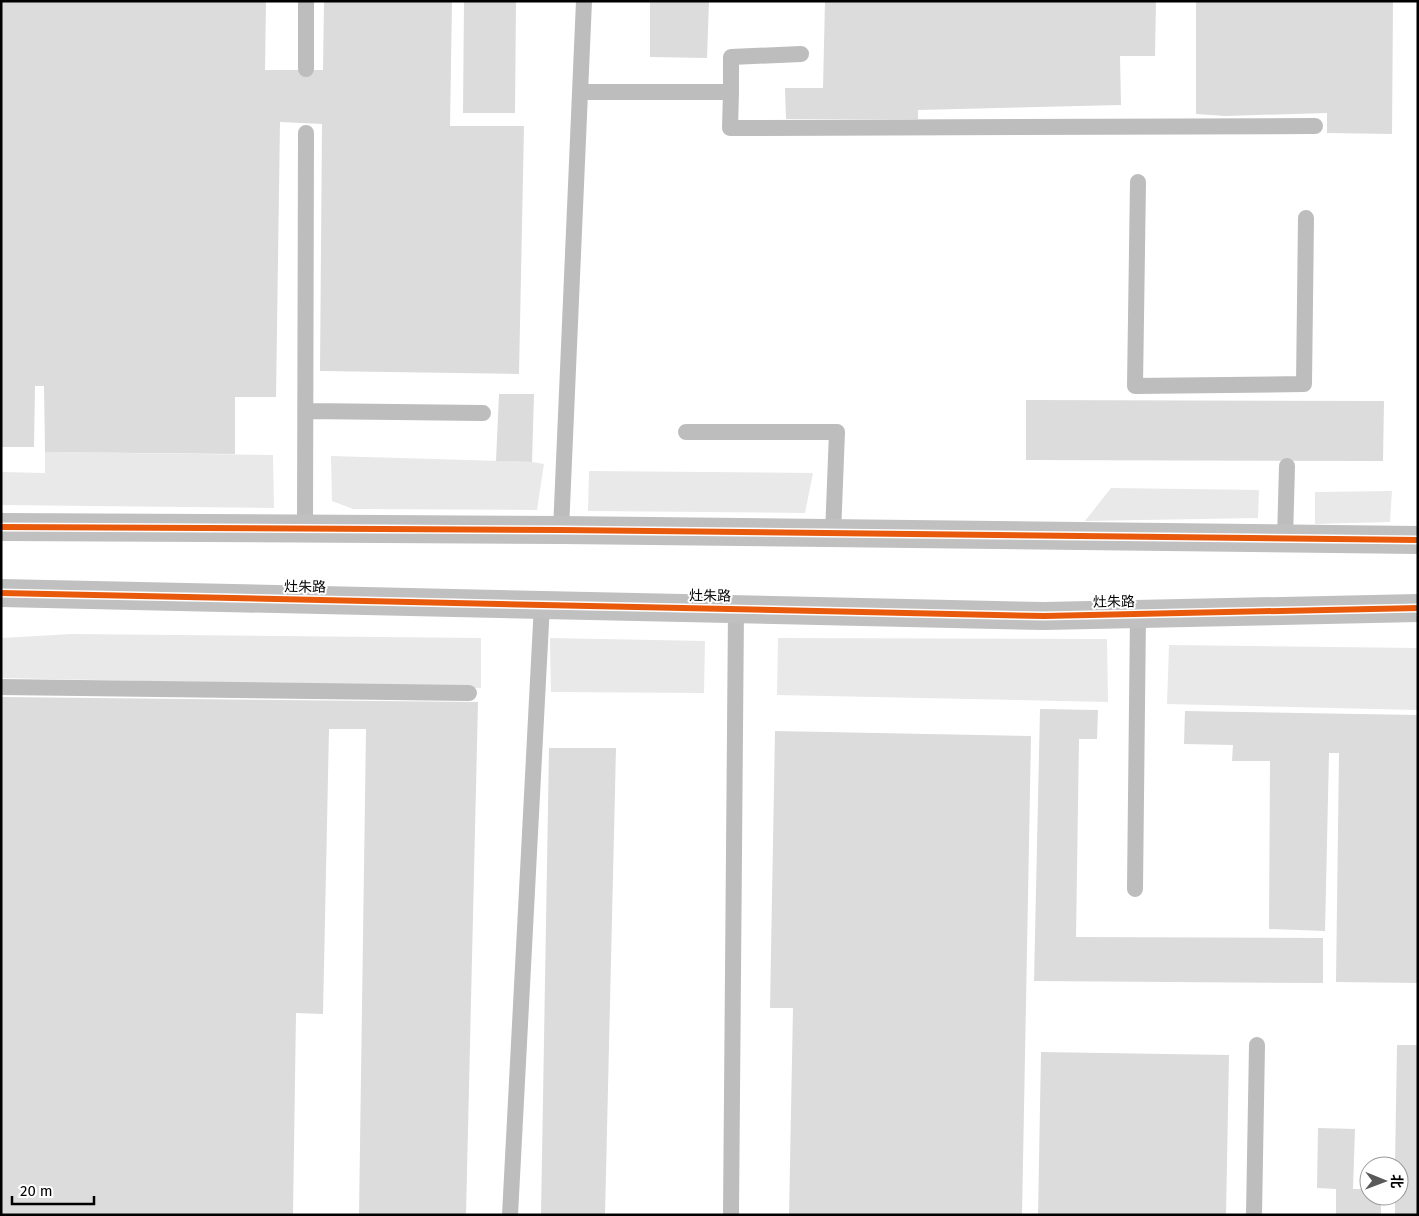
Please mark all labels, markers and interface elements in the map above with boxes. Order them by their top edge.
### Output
street label: 灶朱路 [284,578,326,596]
street label: 灶朱路 [689,587,731,605]
street label: 灶朱路 [1093,593,1135,611]
north arrow [1359,1156,1409,1206]
scale bar [12,1174,95,1206]
text: 北 [1388,1174,1405,1188]
text: 20 m [20,1182,53,1200]

